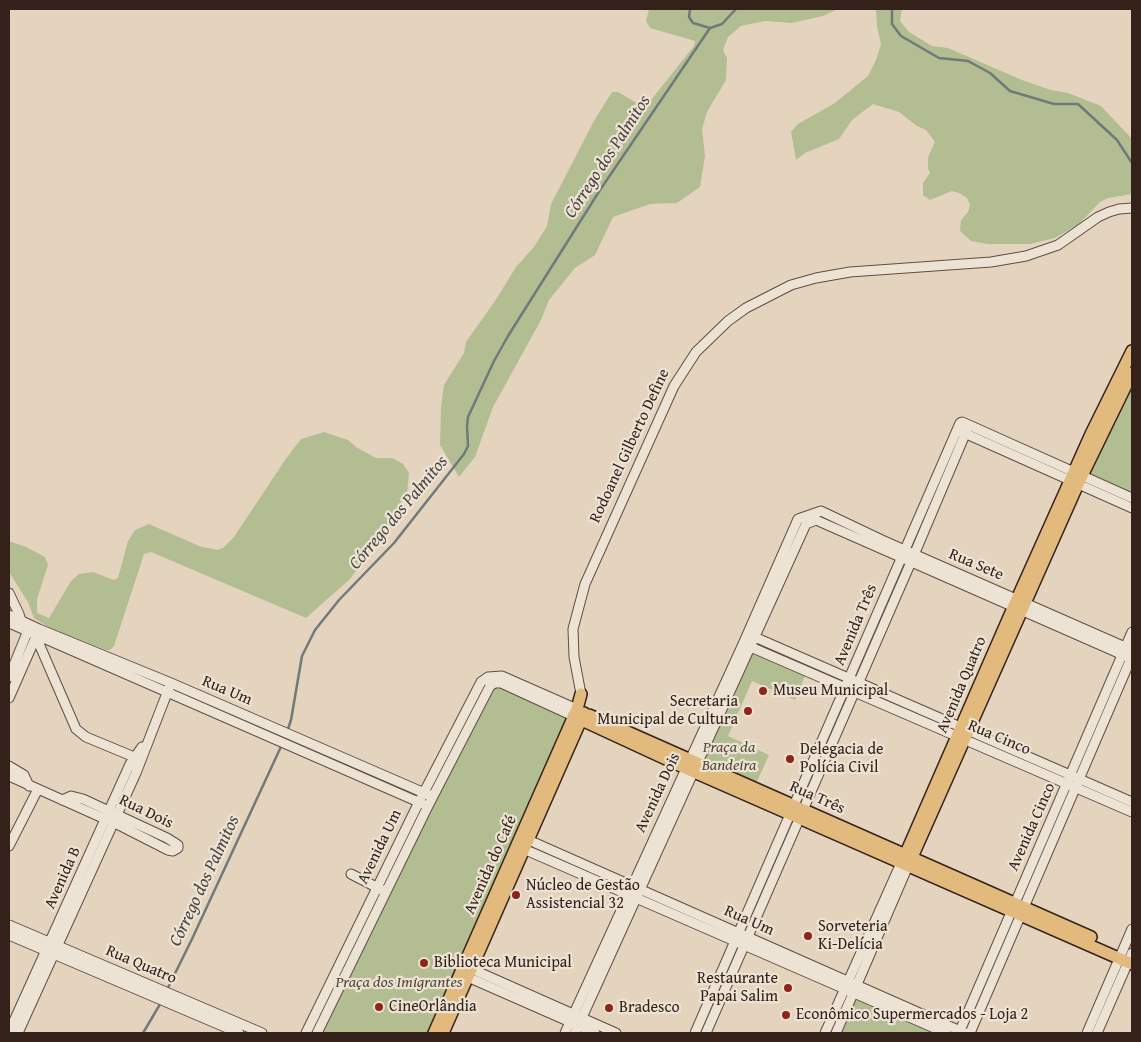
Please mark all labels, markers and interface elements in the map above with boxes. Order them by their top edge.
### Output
water label: Córrego dos Palmitos [560,92,656,222]
street label: Rodoanel Gilberto Define [586,366,674,526]
water label: Córrego dos Palmitos [345,452,453,574]
street label: Rua Sete [946,545,1006,585]
street label: Avenida Três [830,581,882,669]
street label: Avenida Quatro [933,634,991,736]
street label: Rua Um [199,672,255,710]
place label: Museu Municipal [773,681,888,701]
marker: Museu Municipal [757,685,769,697]
place label: Secretaria Municipal de Cultura [597,692,738,730]
marker: Secretaria Municipal de Cultura [742,705,754,717]
street label: Rua Cinco [965,716,1033,760]
park label: Praça da Bandeira [702,738,756,776]
place label: Delegacia de Polícia Civil [800,740,883,778]
street label: Avenida Dois [631,750,685,836]
marker: Delegacia de Polícia Civil [784,753,796,765]
street label: Rua Três [786,777,848,819]
street label: Avenida Cinco [1004,780,1060,874]
street label: Rua Dois [116,791,176,833]
street label: Avenida Um [354,807,406,887]
water label: Córrego dos Palmitos [165,812,245,950]
street label: Avenida do Café [461,813,521,917]
street label: Avenida B [41,844,85,912]
place label: Núcleo de Gestão Assistencial 32 [526,876,640,914]
marker: Núcleo de Gestão Assistencial 32 [510,889,522,901]
street label: Rua Um [721,902,777,940]
place label: Sorveteria Ki-Delícia [818,917,887,955]
marker: Sorveteria Ki-Delícia [802,930,814,942]
street label: Rua Quatro [103,942,179,988]
place label: Biblioteca Municipal [434,953,572,973]
marker: Biblioteca Municipal [418,957,430,969]
place label: Restaurante Papai Salim [697,969,778,1007]
park label: Praça dos Imigrantes [335,973,463,993]
marker: Restaurante Papai Salim [782,982,794,994]
place label: CineOrlândia [389,997,477,1017]
place label: Bradesco [619,998,680,1018]
marker: CineOrlândia [373,1001,385,1013]
marker: Bradesco [603,1002,615,1014]
place label: Econômico Supermercados - Loja 2 [796,1005,1028,1025]
marker: Econômico Supermercados - Loja 2 [780,1009,792,1021]

